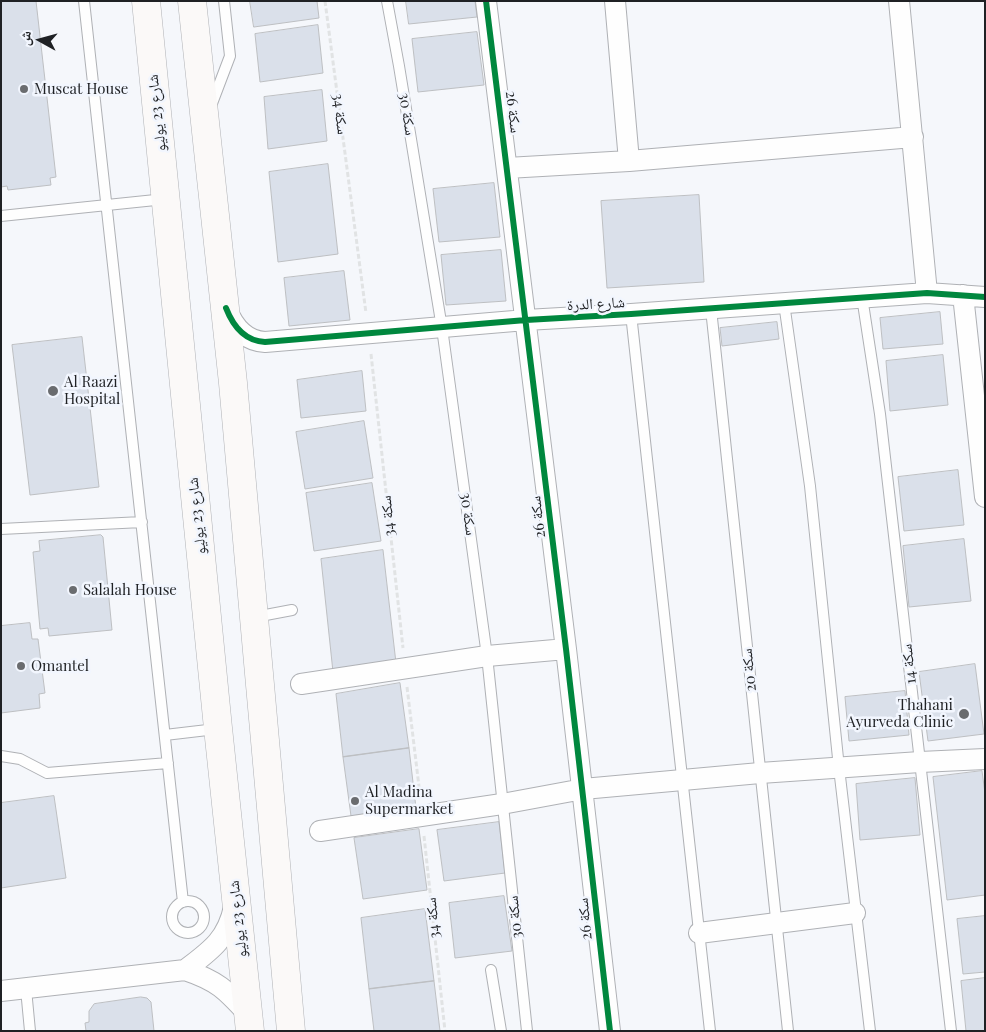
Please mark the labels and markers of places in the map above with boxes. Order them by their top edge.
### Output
place label: Muscat House [34,80,128,98]
marker: Muscat House [18,83,30,95]
place label: Al Raazi Hospital [64,373,120,408]
marker: Al Raazi Hospital [46,384,60,398]
place label: Salalah House [83,581,177,599]
marker: Salalah House [67,584,79,596]
place label: Omantel [31,657,89,675]
marker: Omantel [15,660,27,672]
place label: Thahani Ayurveda Clinic [846,696,953,731]
marker: Thahani Ayurveda Clinic [957,707,971,721]
place label: Al Madina Supermarket [365,783,453,818]
marker: Al Madina Supermarket [349,795,361,807]

